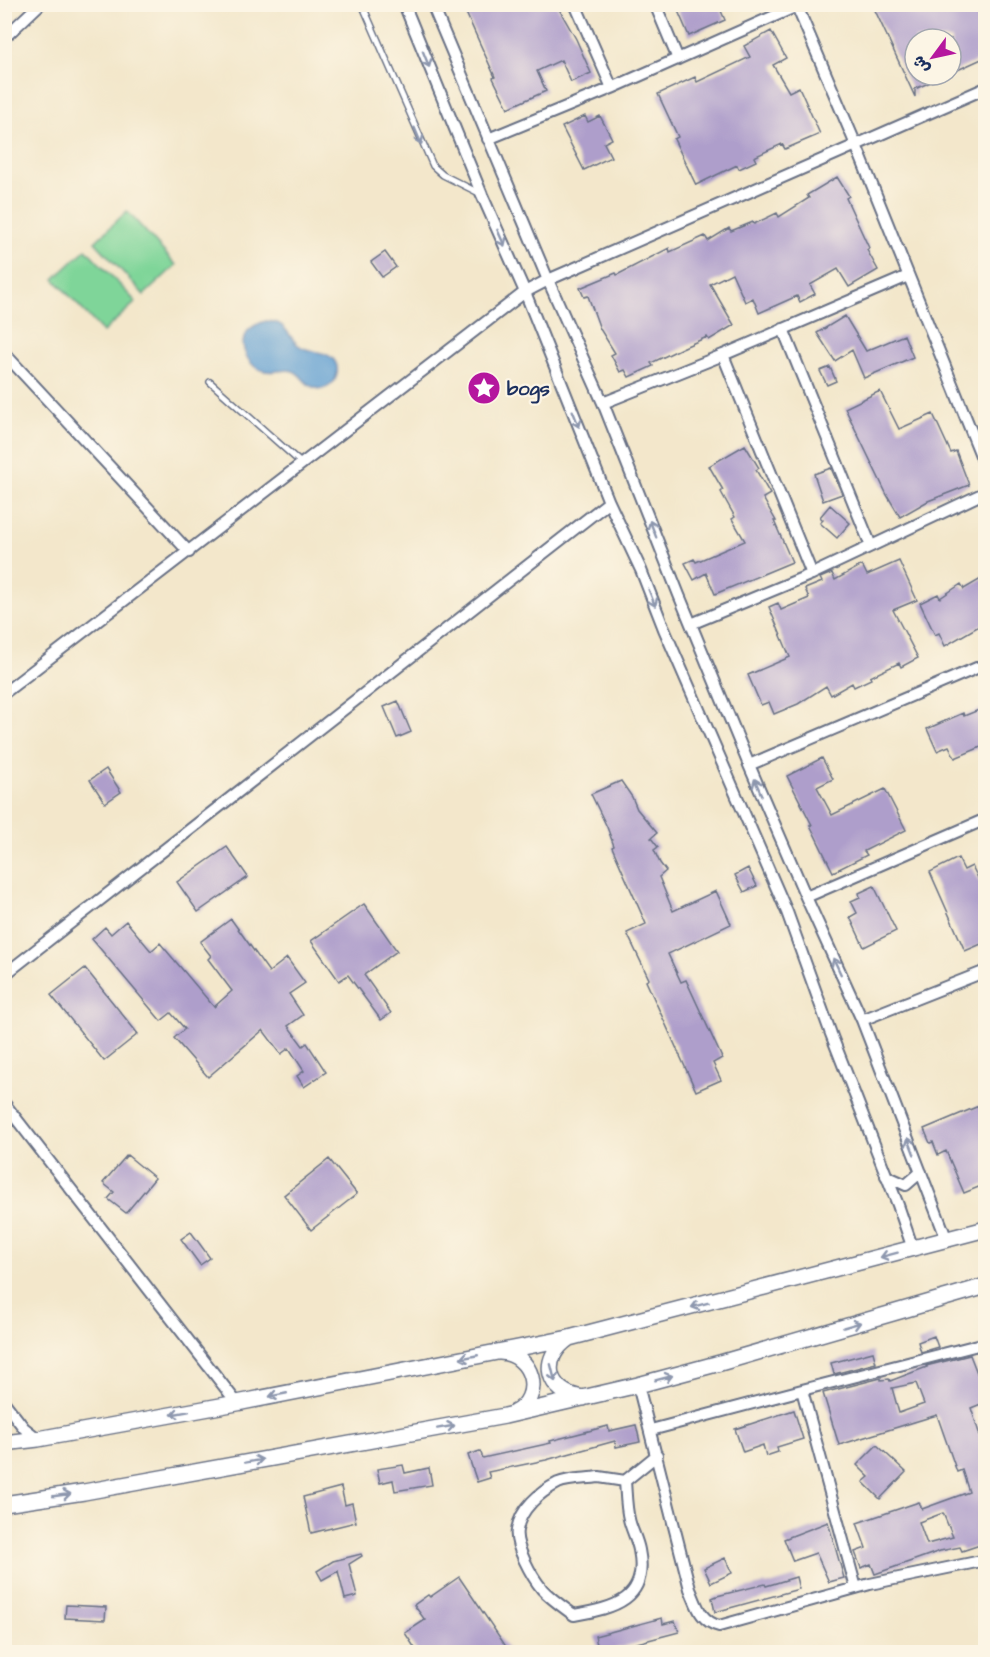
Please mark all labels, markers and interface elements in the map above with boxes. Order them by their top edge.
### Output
north arrow [903,27,963,87]
one-way arrow [421,49,432,67]
text: ش [907,51,935,78]
one-way arrow [413,126,424,144]
one-way arrow [496,229,508,247]
place icon: bogs [466,370,502,406]
place label: bogs [507,375,550,404]
one-way arrow [571,409,582,427]
one-way arrow [647,520,658,539]
one-way arrow [647,588,658,607]
one-way arrow [752,779,764,797]
one-way arrow [831,957,843,975]
one-way arrow [905,1137,916,1156]
one-way arrow [879,1250,898,1262]
one-way arrow [691,1299,710,1311]
one-way arrow [842,1319,861,1330]
one-way arrow [460,1352,479,1363]
one-way arrow [547,1363,559,1382]
one-way arrow [654,1372,673,1383]
one-way arrow [268,1390,288,1401]
one-way arrow [170,1408,190,1419]
one-way arrow [436,1421,456,1432]
one-way arrow [244,1456,264,1467]
one-way arrow [52,1490,72,1501]

